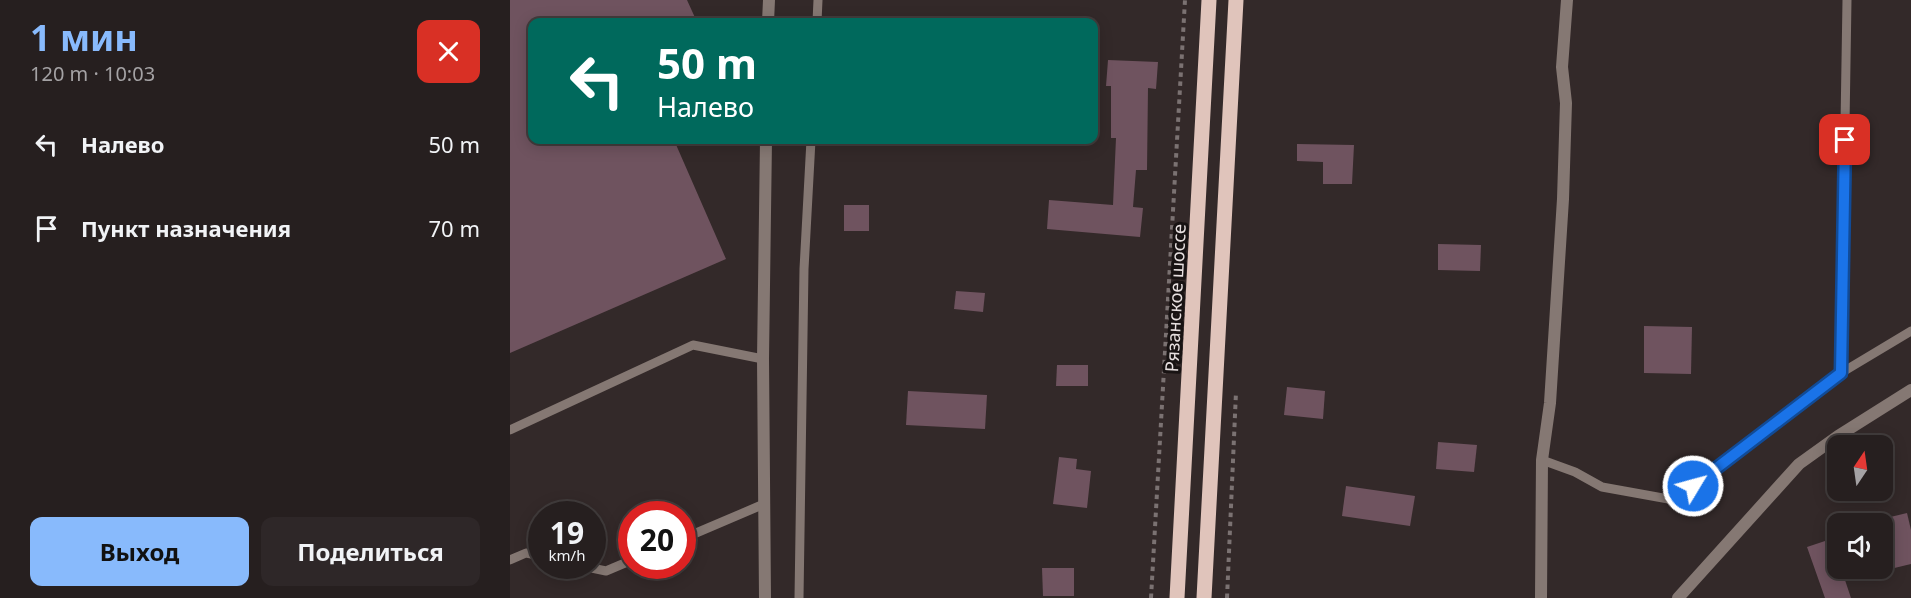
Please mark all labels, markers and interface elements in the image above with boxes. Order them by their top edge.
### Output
text: 1 мин [30,13,138,62]
button: close [417,20,480,83]
text: 50 m [657,34,757,91]
icon: left [558,42,636,120]
text: 120 m · 10:03 [30,60,155,87]
text: Налево [657,88,754,125]
pin [1819,114,1870,165]
icon: arrive [1828,123,1861,156]
icon: left [30,128,63,161]
text: Налево [81,129,164,159]
text: 50 m [429,129,480,159]
icon: arrive [30,212,63,245]
text: Пункт назначения [81,213,291,243]
text: 70 m [429,213,480,243]
street label: Рязанское шоссе [1159,223,1191,373]
north arrow [1827,435,1893,501]
map controls [1827,435,1893,579]
position arrow [1661,454,1725,518]
speed limit sign: 20 [618,501,696,579]
text: 19 [550,512,584,553]
button: sound [1827,513,1893,579]
button: Выход [30,517,249,586]
button: Поделиться [261,517,480,586]
text: km/h [549,545,585,565]

